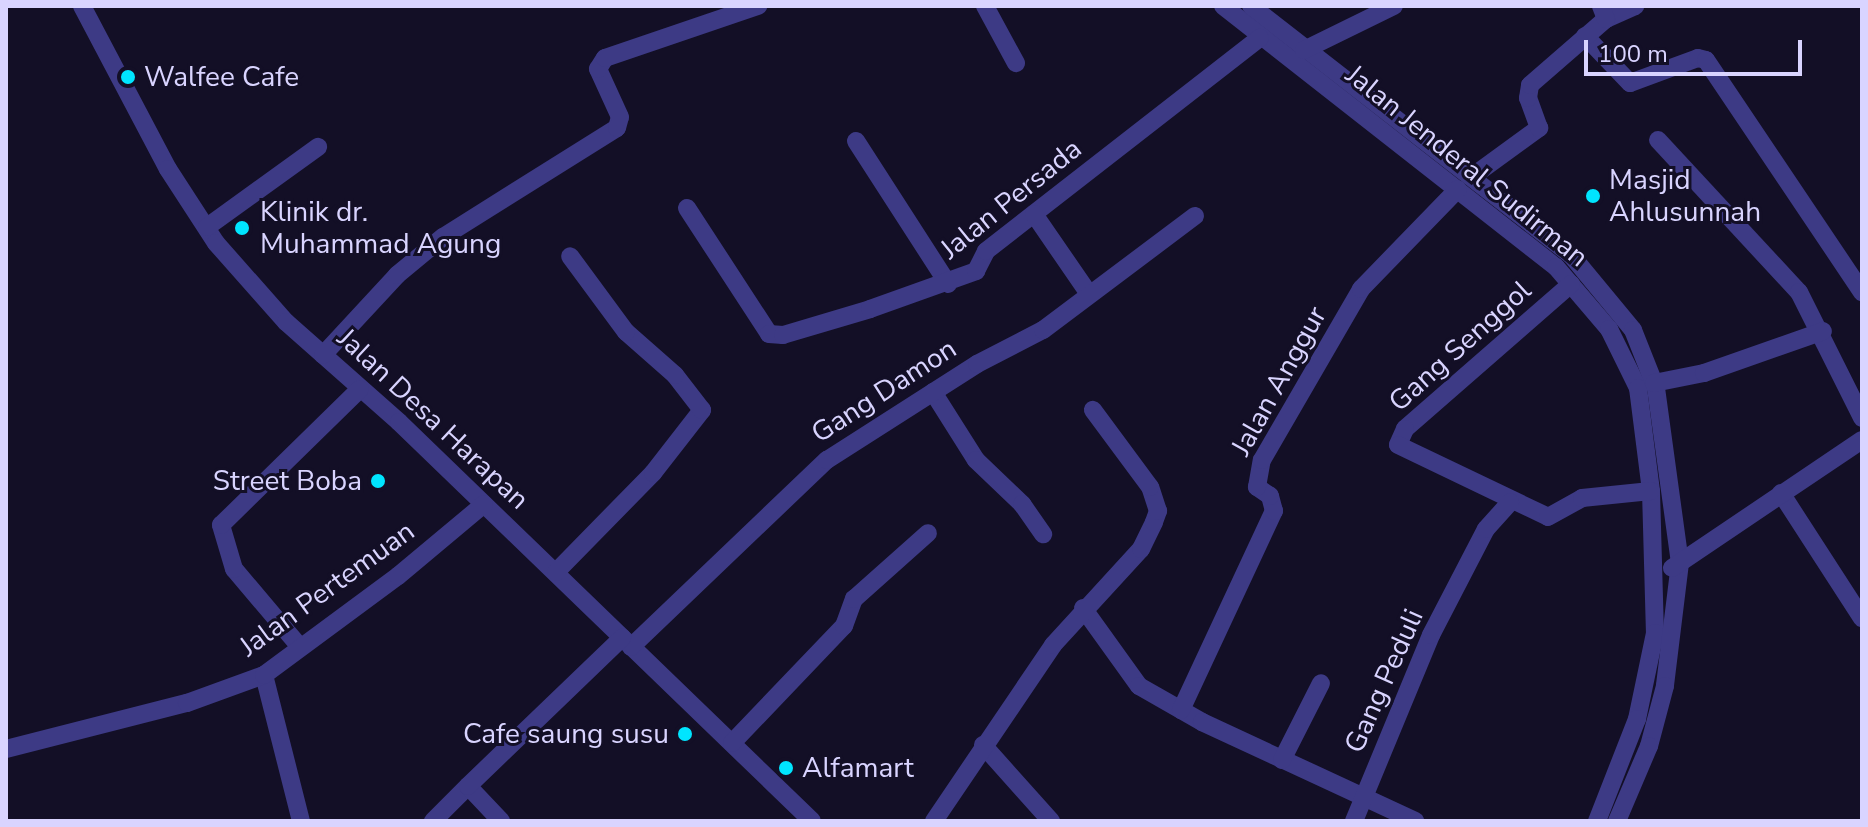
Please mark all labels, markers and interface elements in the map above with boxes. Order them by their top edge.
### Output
scale bar [1588,24,1806,74]
text: 100 m [1598,38,1668,70]
street label: Jalan Jenderal Sudirman [1339,58,1595,274]
place label: Walfee Cafe [144,60,299,94]
marker: Walfee Cafe [119,68,137,86]
street label: Jalan Persada [934,132,1088,266]
place label: Masjid Ahlusunnah [1609,163,1761,229]
marker: Masjid Ahlusunnah [1584,187,1602,205]
place label: Klinik dr. Muhammad Agung [260,195,501,261]
marker: Klinik dr. Muhammad Agung [231,217,253,239]
street label: Gang Senggol [1382,274,1538,418]
street label: Jalan Anggur [1224,301,1334,461]
street label: Jalan Desa Harapan [330,322,536,516]
street label: Gang Damon [805,332,963,450]
place label: Street Boba [213,464,362,498]
marker: Street Boba [369,472,387,490]
street label: Jalan Pertemuan [233,514,421,664]
street label: Gang Peduli [1337,604,1431,758]
place label: Cafe saung susu [463,717,669,751]
marker: Cafe saung susu [676,725,694,743]
place label: Alfamart [802,751,914,785]
marker: Alfamart [777,759,795,777]

